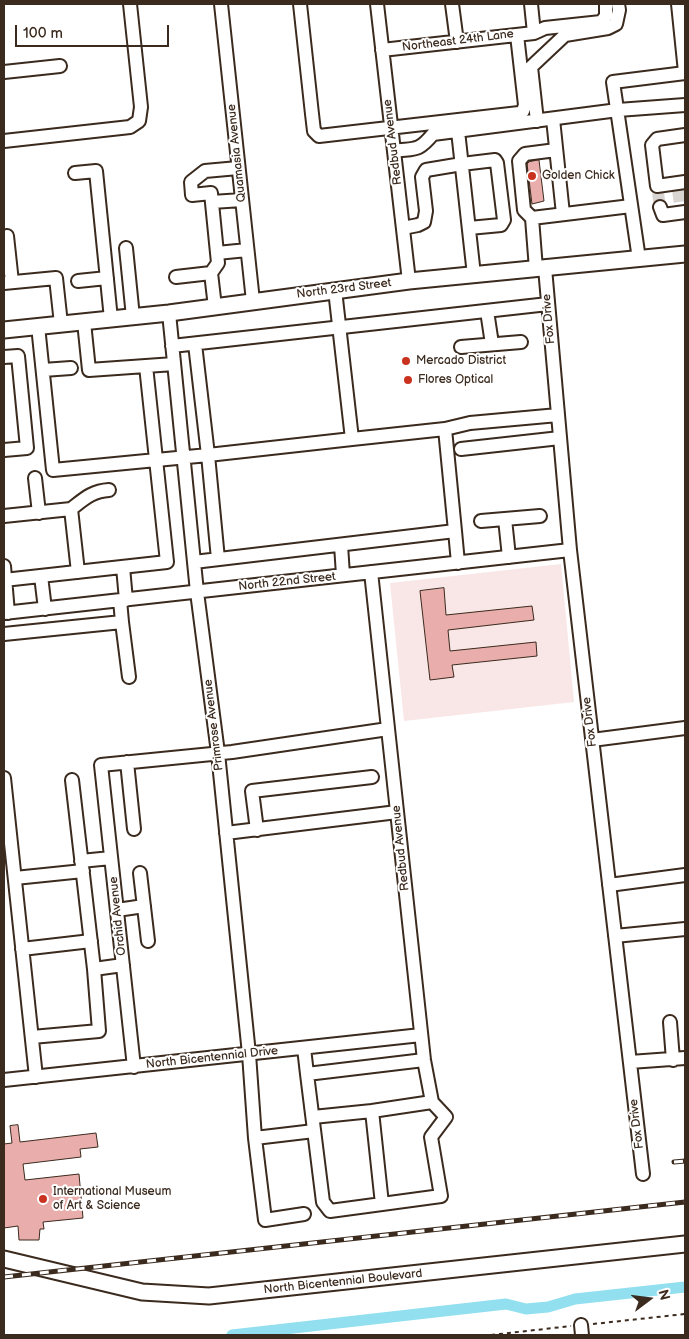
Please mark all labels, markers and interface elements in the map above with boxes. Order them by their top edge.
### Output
scale bar [18,15,171,47]
text: 100 m [23,24,63,43]
street label: Northeast 24th Lane [401,27,515,55]
street label: Redbud Avenue [381,98,405,186]
street label: Quamasia Avenue [225,103,249,203]
place label: Golden Chick [542,169,615,183]
marker: Golden Chick [526,170,538,182]
street label: North 23rd Street [296,276,392,302]
street label: Fox Drive [540,293,558,345]
place label: Mercado District [416,354,506,368]
marker: Mercado District [400,355,412,367]
place label: Flores Optical [418,373,493,387]
marker: Flores Optical [402,374,414,386]
street label: North 22nd Street [238,570,336,594]
street label: Primrose Avenue [201,678,227,772]
street label: Fox Drive [580,696,600,748]
street label: Redbud Avenue [389,804,413,892]
street label: Orchid Avenue [107,876,129,956]
street label: North Bicentennial Drive [145,1044,279,1072]
street label: Fox Drive [627,1098,647,1150]
place label: International Museum of Art & Science [53,1185,171,1213]
marker: International Museum of Art & Science [37,1193,49,1205]
street label: North Bicentennial Boulevard [263,1267,423,1297]
north arrow [624,1274,674,1324]
text: N [654,1288,674,1302]

